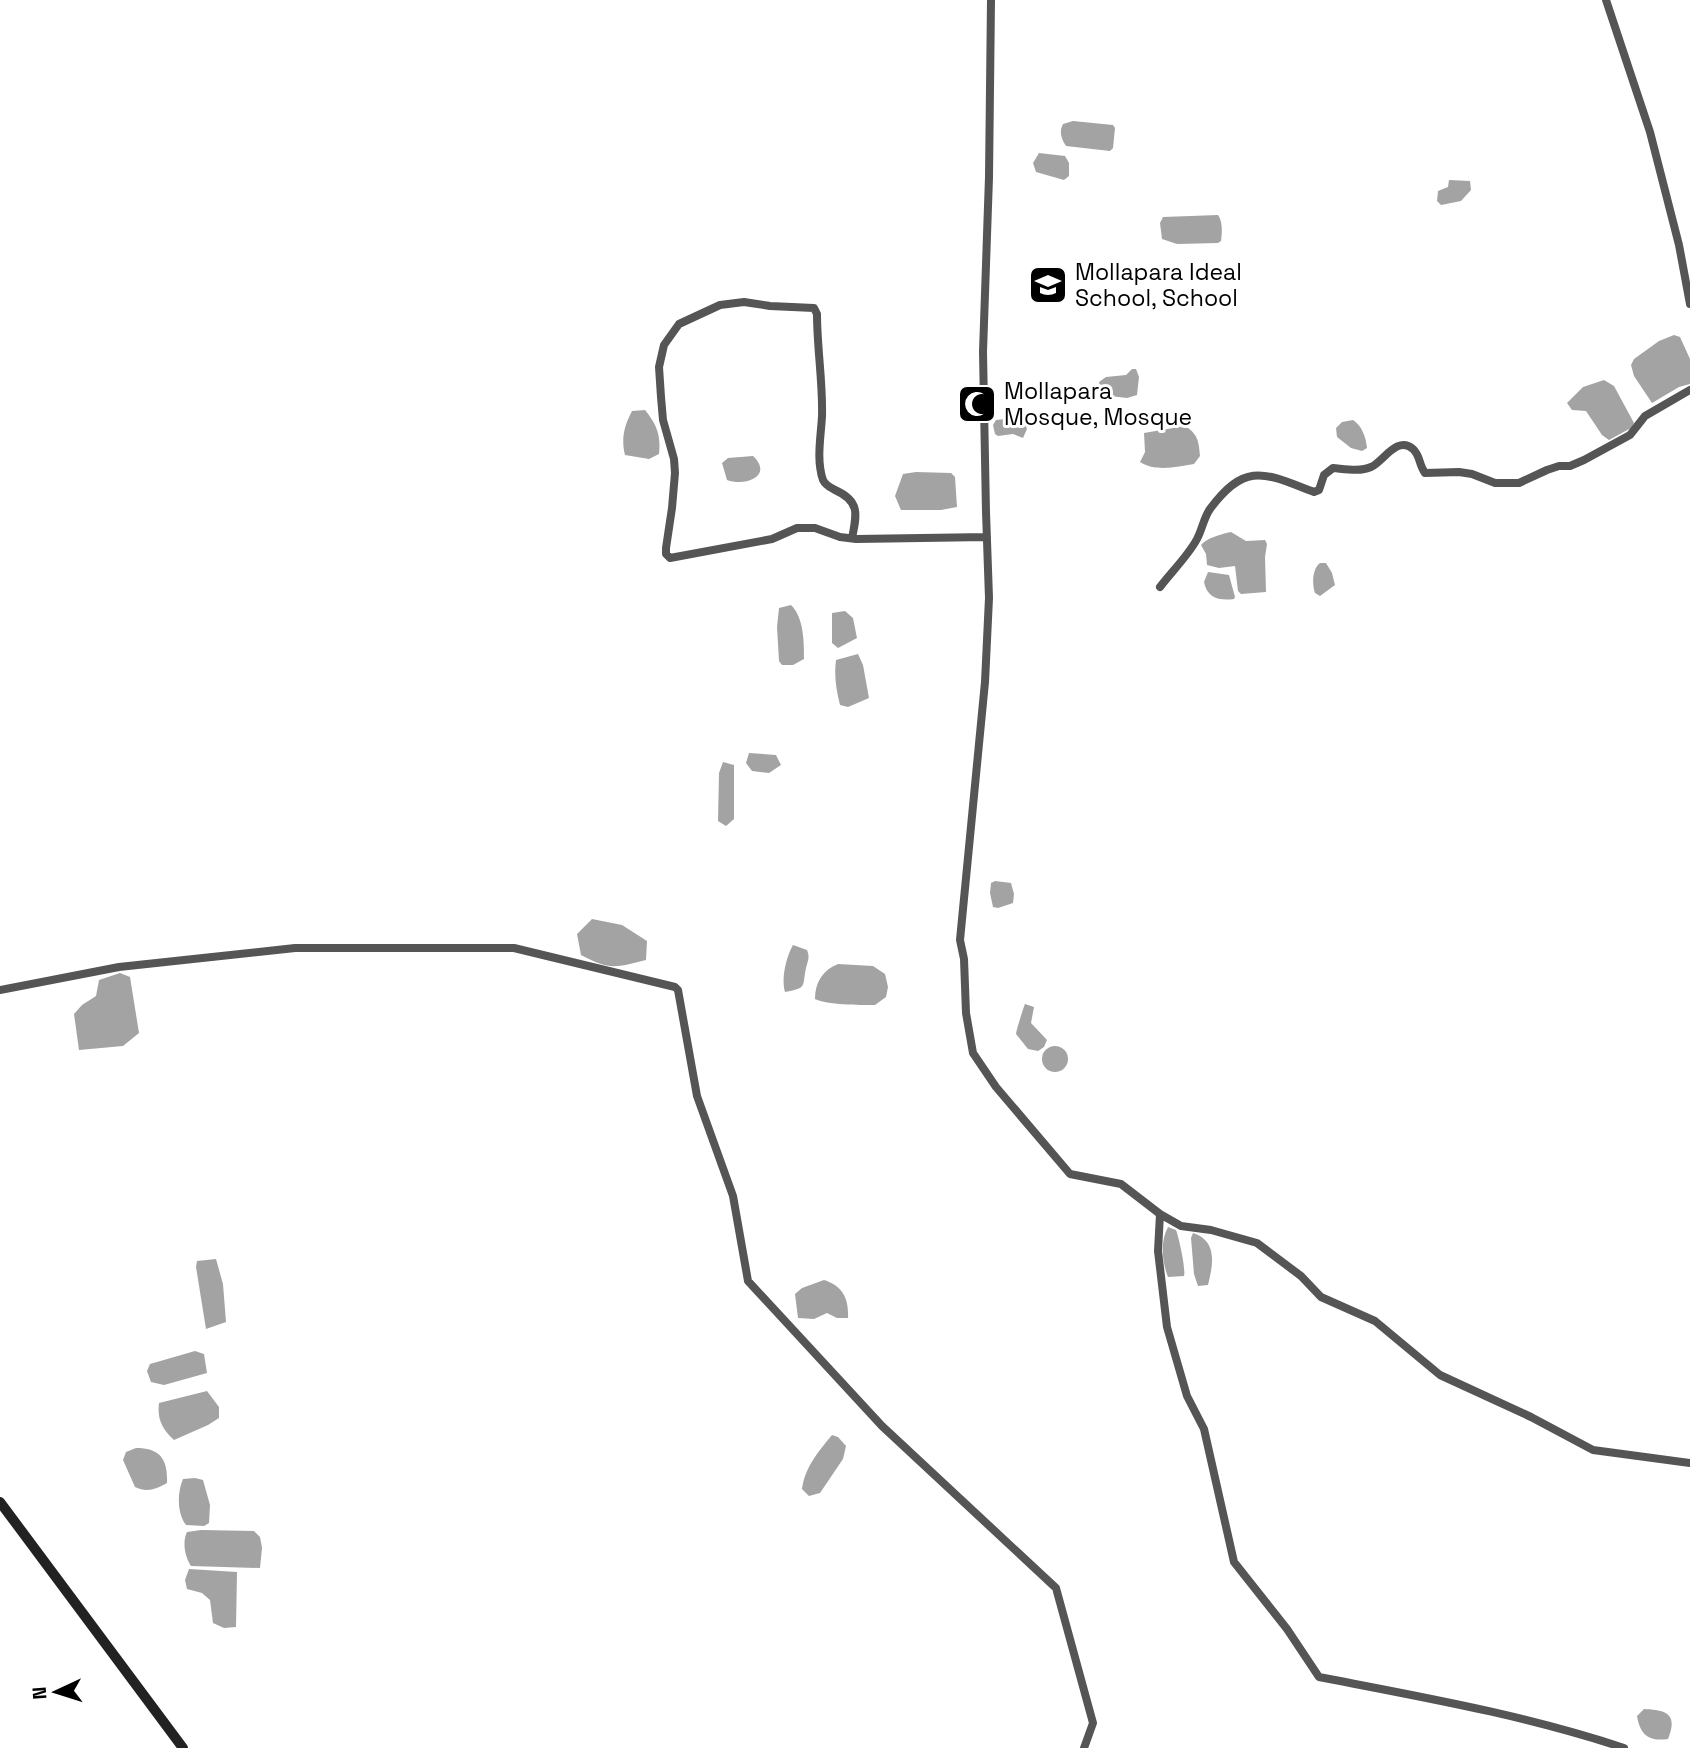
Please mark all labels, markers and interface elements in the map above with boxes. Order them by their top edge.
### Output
place label: Mollapara Ideal School, School [1075,257,1242,313]
school or university icon: Mollapara Ideal School, School [1027,264,1069,306]
place label: Mollapara Mosque, Mosque [1004,376,1192,432]
mosque icon: Mollapara Mosque, Mosque [956,383,998,425]
north arrow [21,1657,91,1727]
text: N [27,1686,52,1700]

